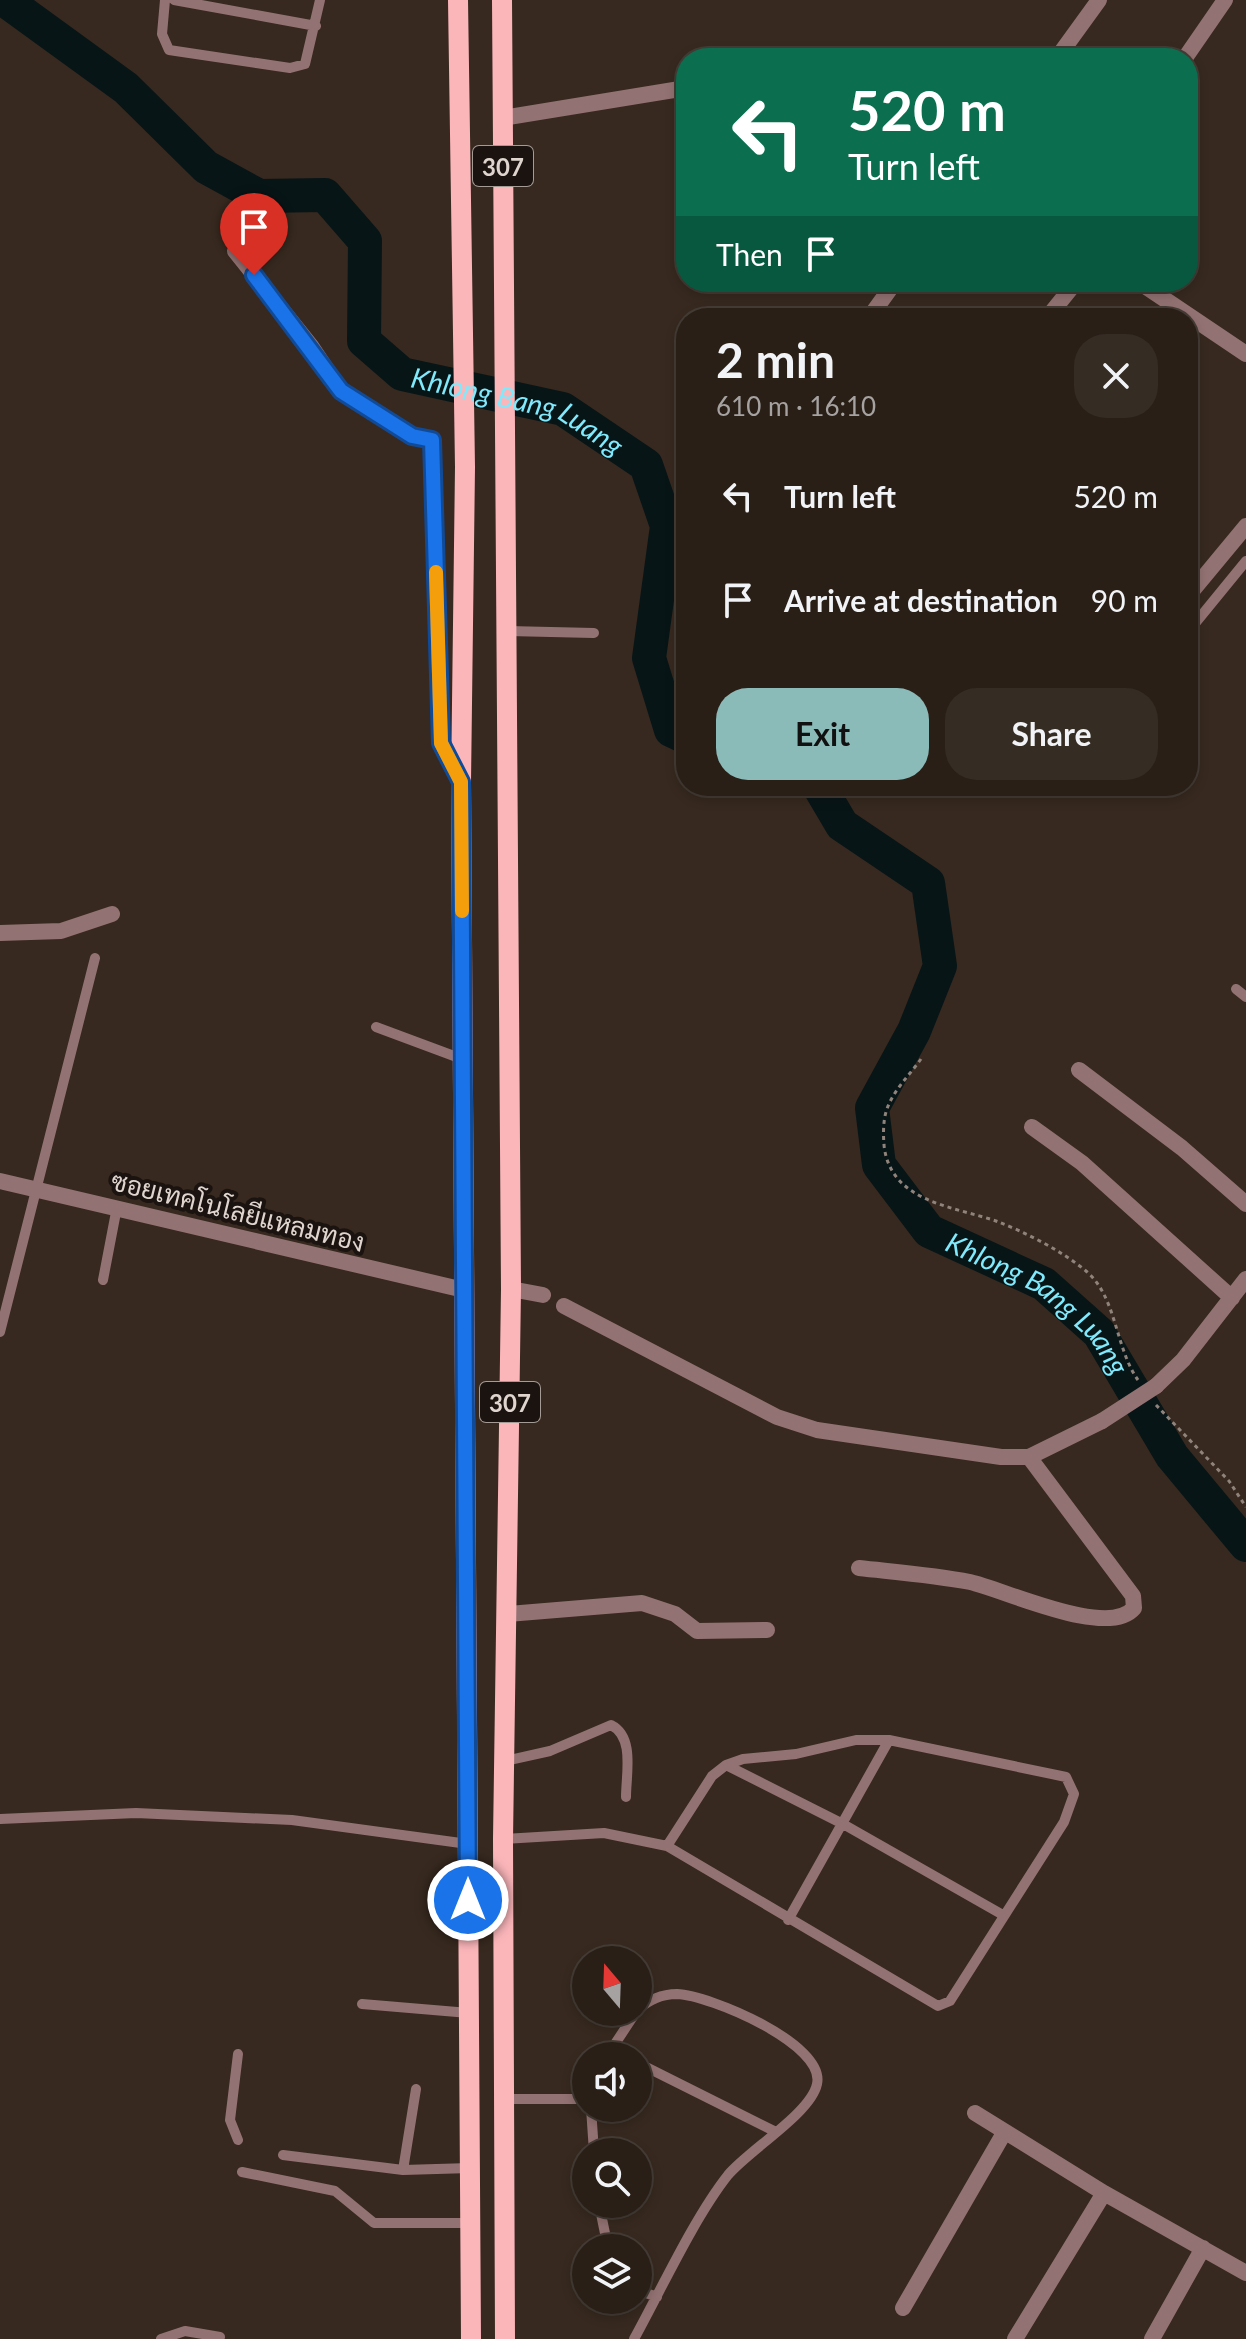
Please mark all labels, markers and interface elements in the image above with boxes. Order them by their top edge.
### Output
text: 520 m [848,76,1006,143]
icon: left [716,80,820,184]
text: Turn left [848,144,980,188]
road number: 307 [473,146,533,186]
pin [220,193,288,275]
icon: arrive [232,205,276,249]
icon: arrive [799,232,843,276]
text: Then [716,236,783,272]
text: 2 min [716,331,835,388]
button: close [1074,334,1158,418]
water label: Khlong Bang Luang [408,360,631,462]
text: 610 m · 16:10 [716,390,876,422]
icon: left [716,474,760,518]
text: Turn left [784,478,896,514]
text: 520 m [1073,478,1158,514]
icon: arrive [716,578,760,622]
text: Arrive at destination [784,582,1058,618]
text: 90 m [1091,582,1158,618]
button: Exit [716,688,929,780]
button: Share [945,688,1158,780]
street label: ซอยเทคโนโลยีแหลมทอง [108,1164,368,1258]
water label: Khlong Bang Luang [941,1224,1137,1381]
road number: 307 [480,1382,540,1422]
position arrow [426,1858,510,1942]
north arrow [572,1946,652,2026]
map controls [572,1946,652,2314]
button: sound [572,2042,652,2122]
button: search [572,2138,652,2218]
button: layers [572,2234,652,2314]

